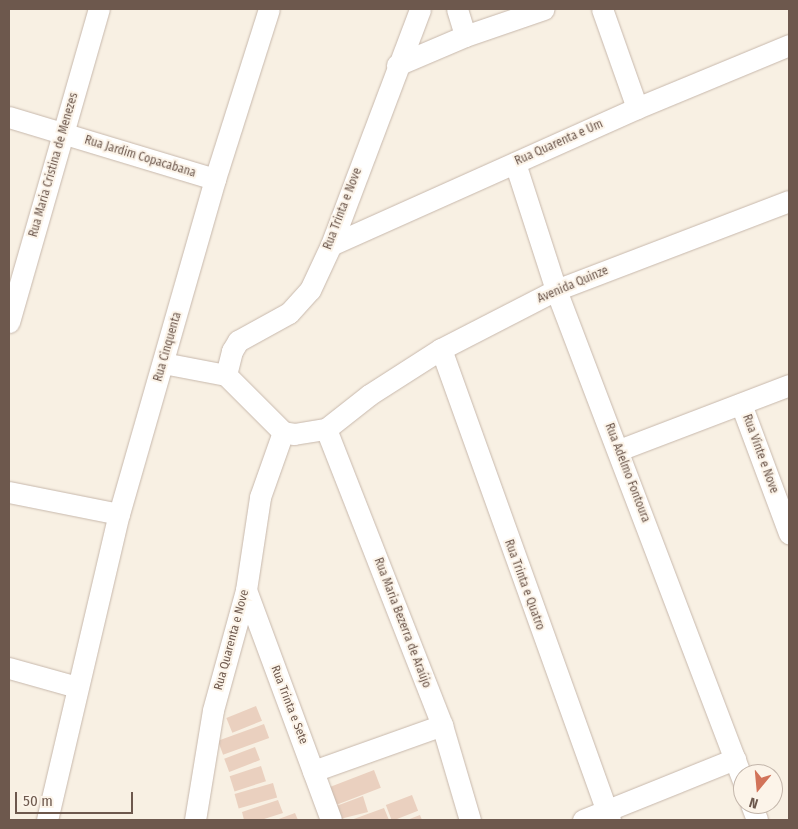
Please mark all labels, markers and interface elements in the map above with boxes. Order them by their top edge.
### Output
street label: Rua Maria Cristina de Menezes [26,91,82,239]
street label: Rua Quarenta e Um [513,117,605,169]
street label: Rua Jardim Copacabana [83,133,197,181]
street label: Rua Trinta e Nove [321,166,365,252]
street label: Avenida Quinze [535,264,611,306]
street label: Rua Cinquenta [151,311,185,383]
street label: Rua Vinte e Nove [739,413,781,495]
street label: Rua Adelmo Fontoura [601,421,653,525]
street label: Rua Trinta e Quatro [501,538,547,632]
street label: Rua Maria Bezerra de Araújo [370,556,434,690]
street label: Rua Quarenta e Nove [212,588,252,692]
street label: Rua Trinta e Sete [267,664,311,746]
north arrow [733,764,783,814]
scale bar [18,782,135,814]
text: 50 m [23,792,53,810]
text: N [747,794,760,812]

